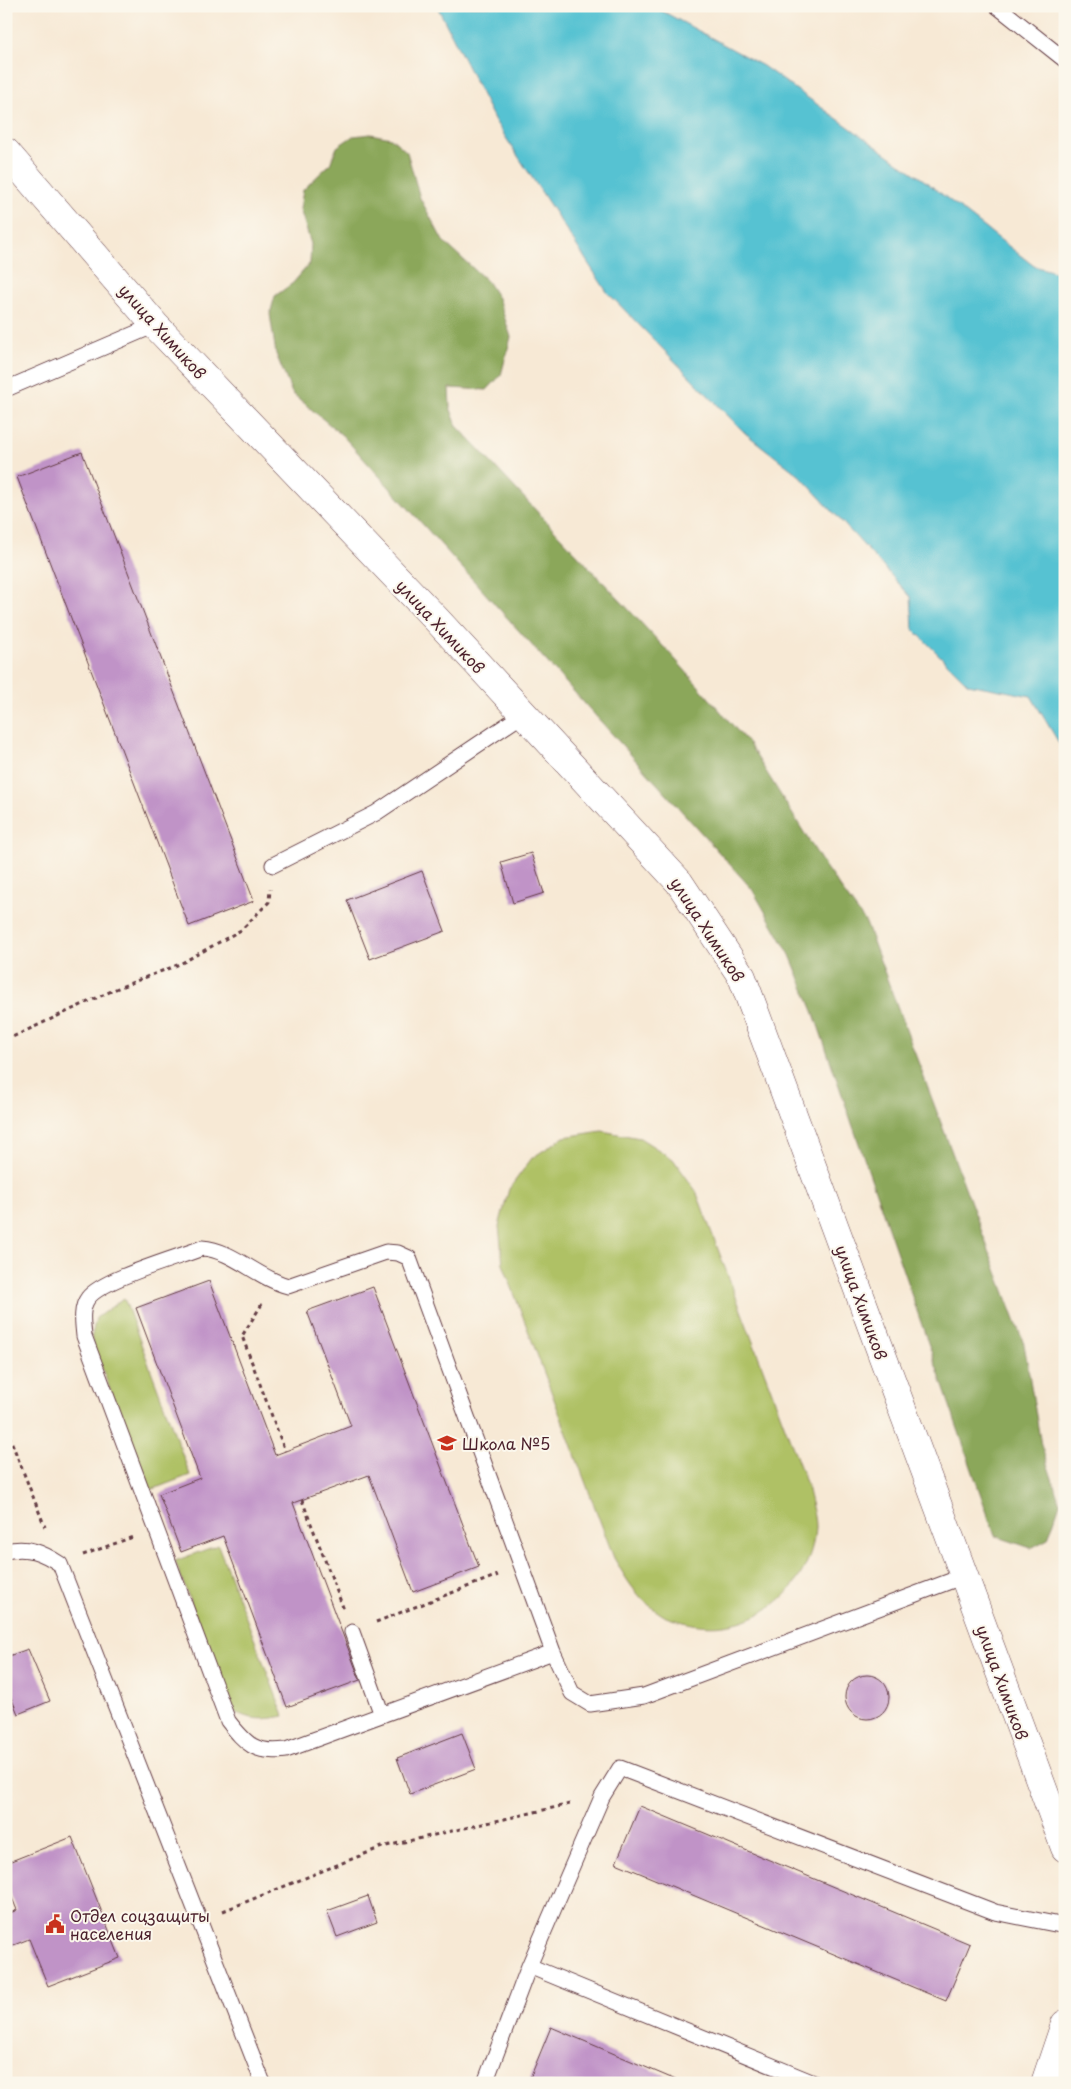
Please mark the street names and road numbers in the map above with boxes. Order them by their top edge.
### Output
street label: улица Химиков [114,278,212,384]
street label: улица Химиков [391,574,491,678]
street label: улица Химиков [665,872,751,986]
street label: улица Химиков [830,1241,894,1363]
street label: улица Химиков [971,1621,1035,1743]

